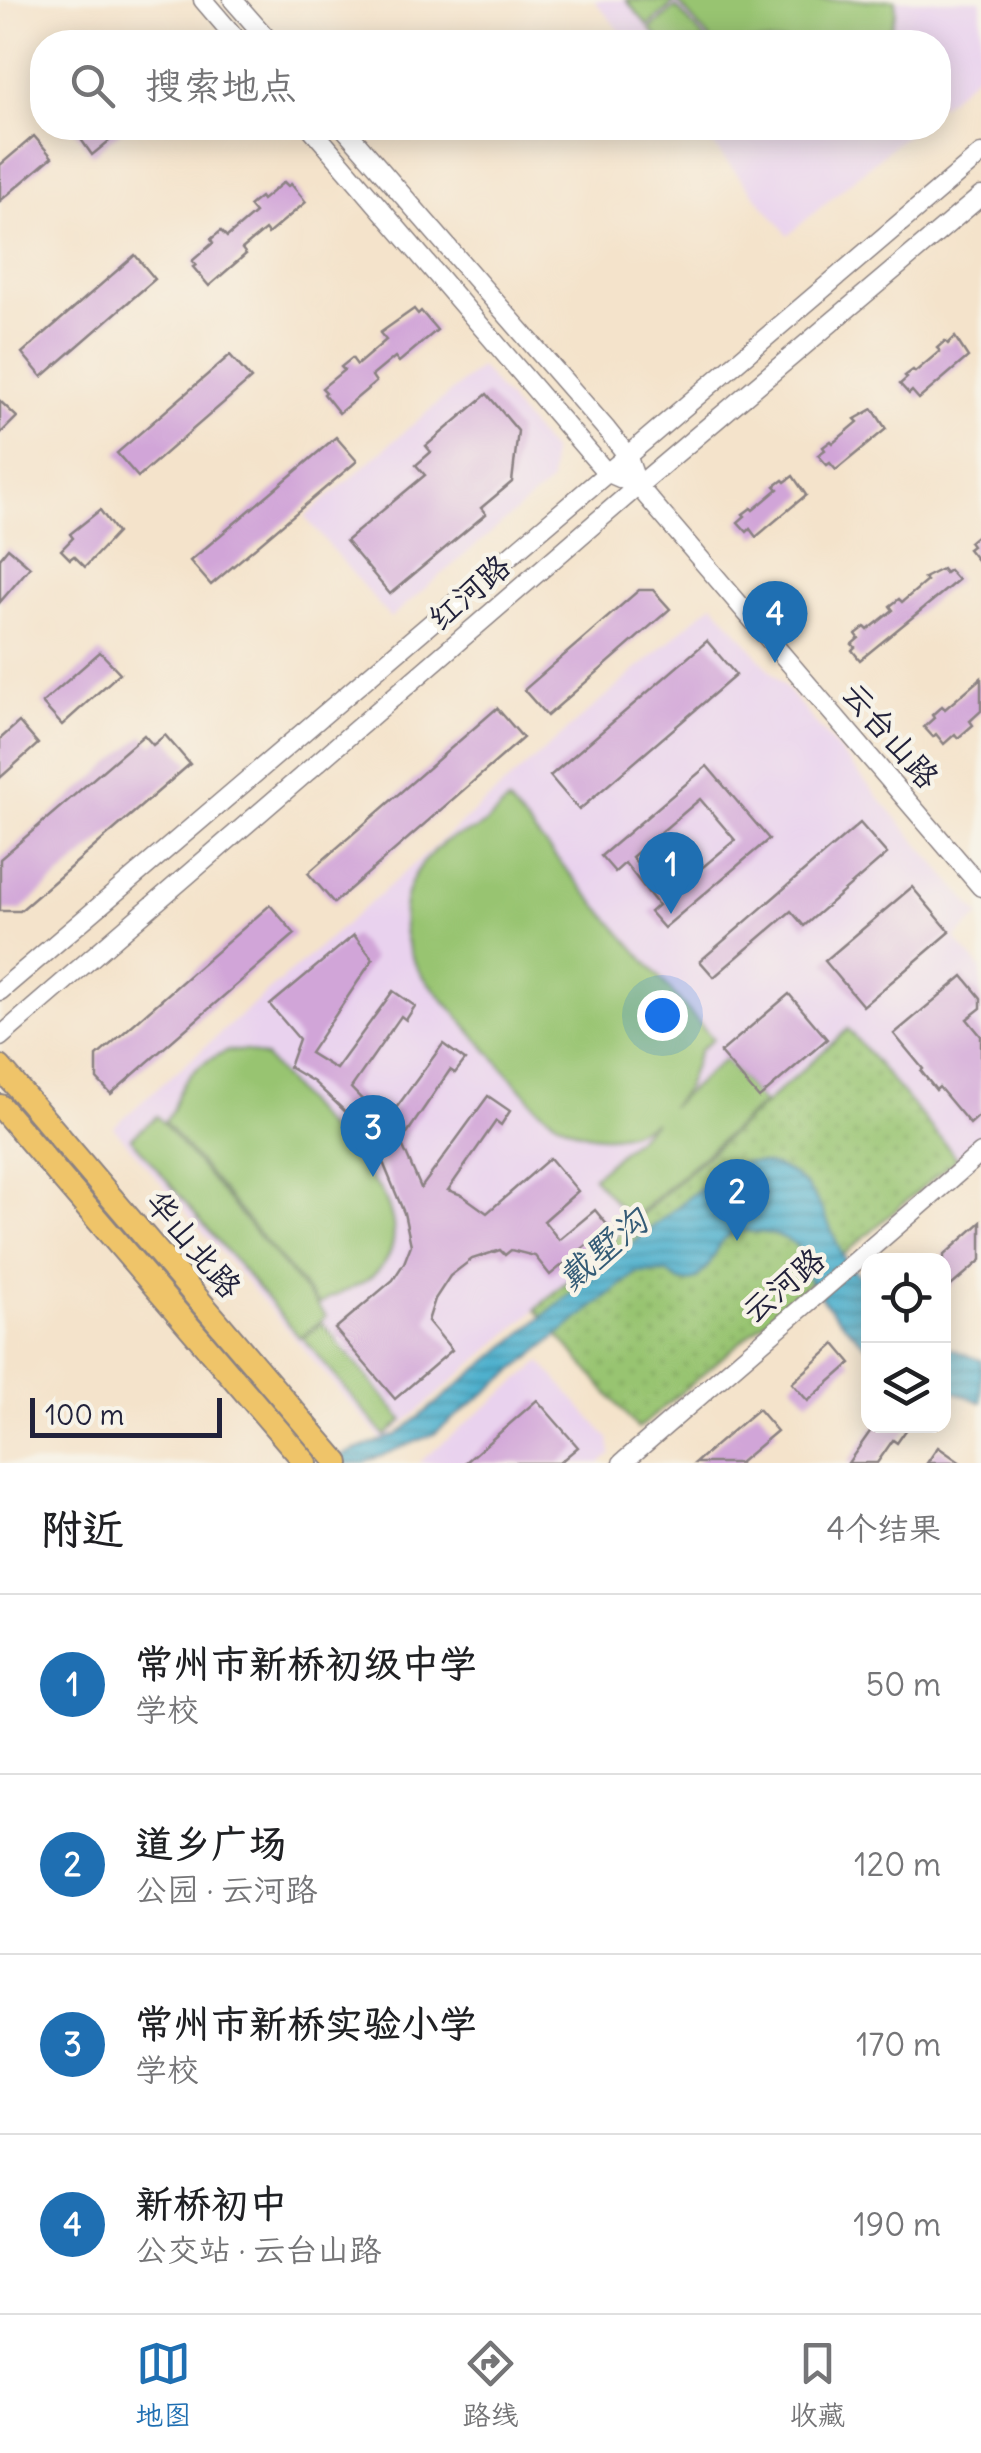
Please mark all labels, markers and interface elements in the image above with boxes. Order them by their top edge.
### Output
search box [30,30,951,140]
icon: search [65,58,120,113]
text: 搜索地点 [145,62,297,109]
street label: 红河路 [419,545,519,639]
pin: 4 [742,580,808,663]
street label: 云台山路 [834,673,948,797]
pin: 1 [638,832,704,914]
your location [637,990,688,1041]
pin: 3 [340,1094,406,1177]
pin: 2 [704,1158,770,1241]
street label: 华山北路 [137,1182,251,1306]
water label: 戴墅沟 [548,1196,659,1300]
street label: 云河路 [733,1238,833,1332]
map controls [861,1253,951,1433]
button: locate [861,1253,951,1343]
button: layers [861,1343,951,1433]
scale bar [30,1393,222,1438]
text: 100 m [45,1397,124,1433]
text: 附近 [40,1503,124,1555]
text: 4个结果 [827,1508,941,1549]
text: 常州市新桥初级中学 [135,1640,477,1687]
text: 1 [66,1664,79,1705]
text: 50 m [866,1664,941,1705]
text: 学校 [135,1689,199,1730]
text: 道乡广场 [135,1820,287,1867]
text: 2 [64,1844,81,1885]
text: 120 m [854,1844,941,1885]
text: 公园 · 云河路 [135,1869,317,1910]
text: 常州市新桥实验小学 [135,2000,477,2047]
text: 3 [63,2024,82,2065]
text: 170 m [856,2024,941,2065]
text: 学校 [135,2049,199,2090]
text: 新桥初中 [135,2180,287,2227]
text: 4 [63,2204,82,2245]
text: 190 m [853,2204,941,2245]
text: 公交站 · 云台山路 [135,2229,381,2270]
tab: 地图 [135,2336,192,2433]
tab: 路线 [462,2336,519,2433]
tab: 收藏 [789,2336,846,2433]

